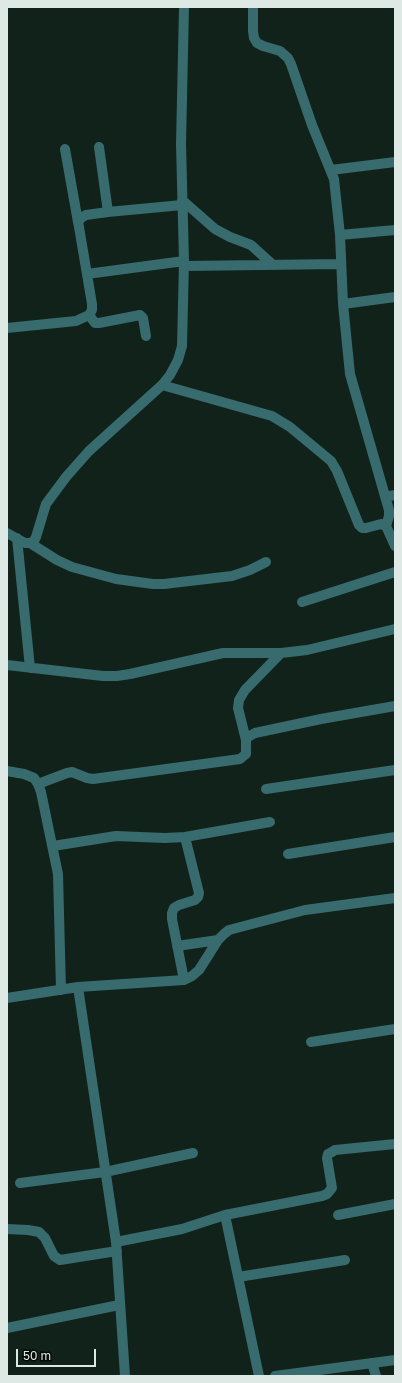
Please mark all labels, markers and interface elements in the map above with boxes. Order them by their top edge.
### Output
scale bar [18,1341,98,1367]
text: 50 m [23,1348,51,1363]

